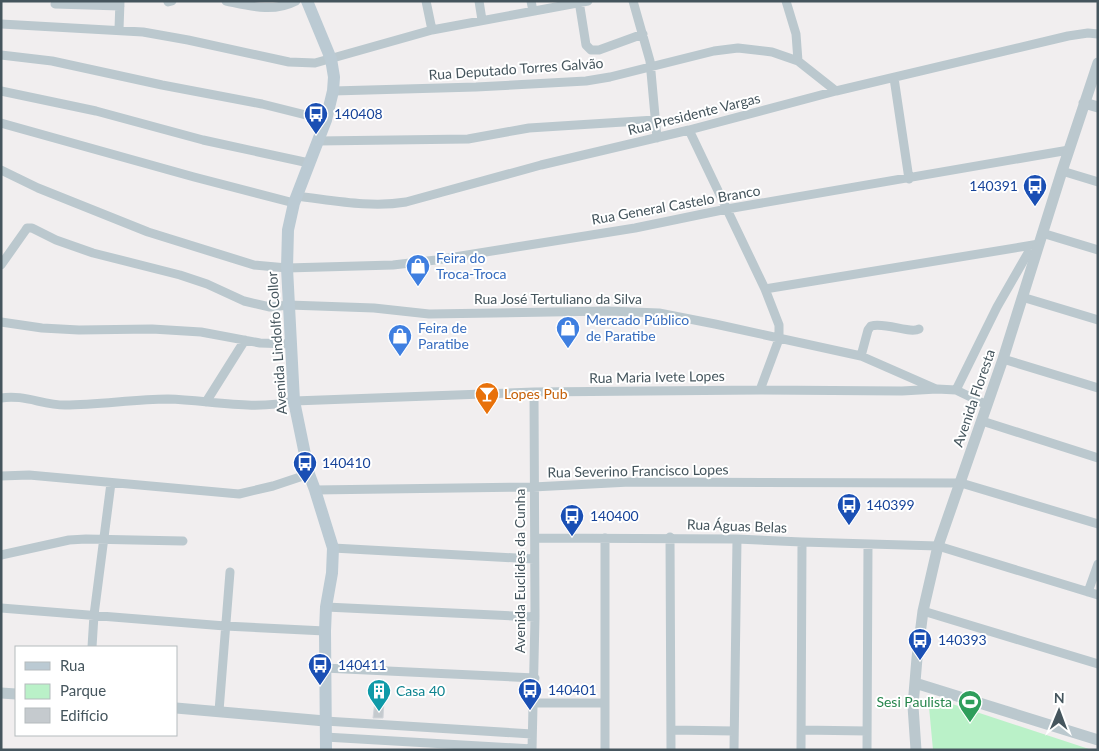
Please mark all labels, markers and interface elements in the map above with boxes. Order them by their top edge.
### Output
street label: Rua Deputado Torres Galvão [428,54,604,83]
street label: Rua Presidente Vargas [626,89,762,138]
bus stop icon: 140408 [303,101,329,135]
place label: 140408 [334,105,383,122]
bus stop icon: 140391 [1022,173,1048,207]
place label: 140391 [969,177,1018,194]
street label: Rua General Castelo Branco [590,181,762,228]
place label: Feira do Troca-Troca [436,249,507,282]
shop icon: Feira do Troca-Troca [405,253,431,287]
street label: Avenida Lindolfo Collor [263,271,290,415]
street label: Rua José Tertuliano da Silva [474,290,642,307]
place label: Mercado Público de Paratibe [586,311,689,344]
shop icon: Mercado Público de Paratibe [555,315,581,349]
place label: Feira de Paratibe [418,319,469,352]
shop icon: Feira de Paratibe [387,323,413,357]
street label: Avenida Floresta [949,347,998,449]
street label: Rua Maria Ivete Lopes [589,367,725,386]
bar icon: Lopes Pub [474,381,500,415]
place label: Lopes Pub [504,385,568,402]
bus stop icon: 140410 [292,450,318,484]
place label: 140410 [322,454,371,471]
street label: Rua Severino Francisco Lopes [547,460,729,481]
street label: Avenida Euclides da Cunha [511,489,528,653]
bus stop icon: 140399 [836,492,862,526]
place label: 140399 [866,496,915,513]
bus stop icon: 140400 [559,503,585,537]
place label: 140400 [590,507,639,524]
street label: Rua Águas Belas [687,515,787,536]
bus stop icon: 140393 [907,627,933,661]
place label: 140393 [938,631,987,648]
legend [15,646,178,736]
bus stop icon: 140411 [307,652,333,686]
text: Rua [60,656,85,674]
place label: 140411 [338,656,387,673]
bus stop icon: 140401 [517,677,543,711]
building icon: Casa 40 [366,678,392,712]
text: Parque [60,681,106,699]
place label: 140401 [548,681,597,698]
place label: Casa 40 [396,682,445,699]
north arrow [1034,686,1084,736]
sports icon: Sesi Paulista [957,689,983,723]
text: N [1054,689,1065,706]
place label: Sesi Paulista [876,693,952,710]
text: Edifício [60,706,108,724]

